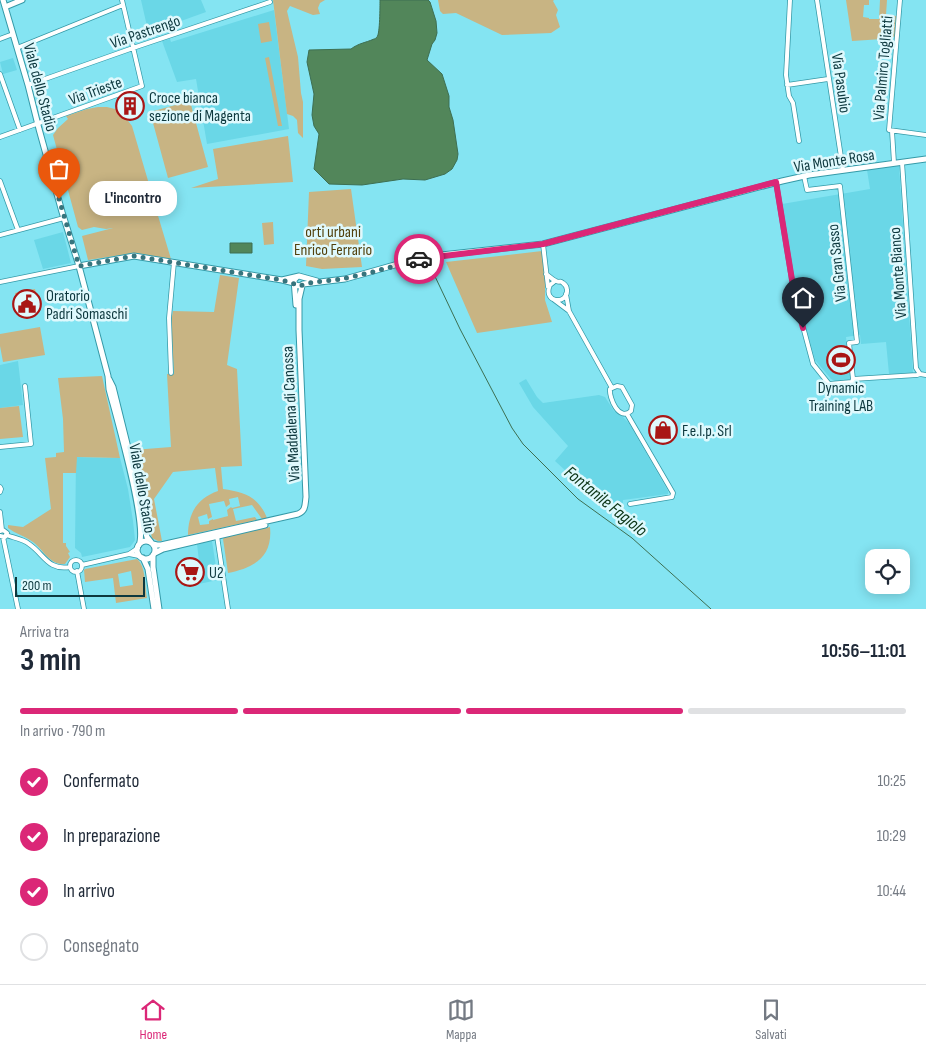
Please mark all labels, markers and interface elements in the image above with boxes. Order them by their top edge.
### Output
street label: Via Pastrengo [108,12,183,53]
street label: Via Palmiro Togliatti [869,15,898,121]
street label: Viale dello Stadio [19,41,60,134]
street label: Via Pasubio [827,52,854,114]
street label: Via Trieste [66,73,125,110]
place label: Croce bianca sezione di Magenta [149,89,251,126]
building icon: Croce bianca sezione di Magenta [115,91,145,121]
street label: Via Monte Rosa [793,146,876,177]
pin [38,148,80,199]
icon: bag [45,155,73,183]
callout: L'incontro [89,182,176,216]
text: L'incontro [105,189,161,208]
park label: orti urbani Enrico Ferrario [294,223,372,260]
street label: Via Gran Sasso [824,223,851,302]
street label: Via Monte Bianco [886,226,911,319]
courier [394,234,444,284]
icon: car [405,245,433,273]
pin [782,277,824,328]
icon: home [789,284,817,312]
place label: Oratorio Padri Somaschi [46,287,127,324]
public building icon: Oratorio Padri Somaschi [12,289,42,319]
sports icon: Dynamic Training LAB [826,345,856,375]
street label: Via Maddalena di Canossa [278,346,305,482]
place label: Dynamic Training LAB [809,379,873,416]
shop icon: F.e.l.p. Srl [648,415,678,445]
place label: F.e.l.p. Srl [682,422,732,441]
street label: Viale dello Stadio [124,442,159,535]
water label: Fontanile Fagiolo [560,462,652,541]
map controls [865,549,910,594]
button: locate [865,549,910,594]
supermarket icon: U2 [175,557,205,587]
place label: U2 [209,564,224,583]
scale bar [15,574,145,597]
text: 200 m [22,577,51,594]
text: Arriva tra [20,623,69,642]
text: 10:56–11:01 [822,640,906,663]
text: 3 min [20,641,81,680]
text: In arrivo · 790 m [20,722,105,741]
icon: check [20,768,48,796]
text: Confermato [63,770,139,793]
text: 10:25 [877,772,906,791]
icon: check [20,823,48,851]
text: In preparazione [63,825,160,848]
text: 10:29 [877,827,906,846]
icon: check [20,878,48,906]
text: In arrivo [63,880,115,903]
text: 10:44 [877,882,906,901]
text: Consegnato [63,935,139,958]
tab: Home [139,996,167,1043]
tab: Mappa [446,996,477,1043]
tab: Salvati [755,996,787,1043]

